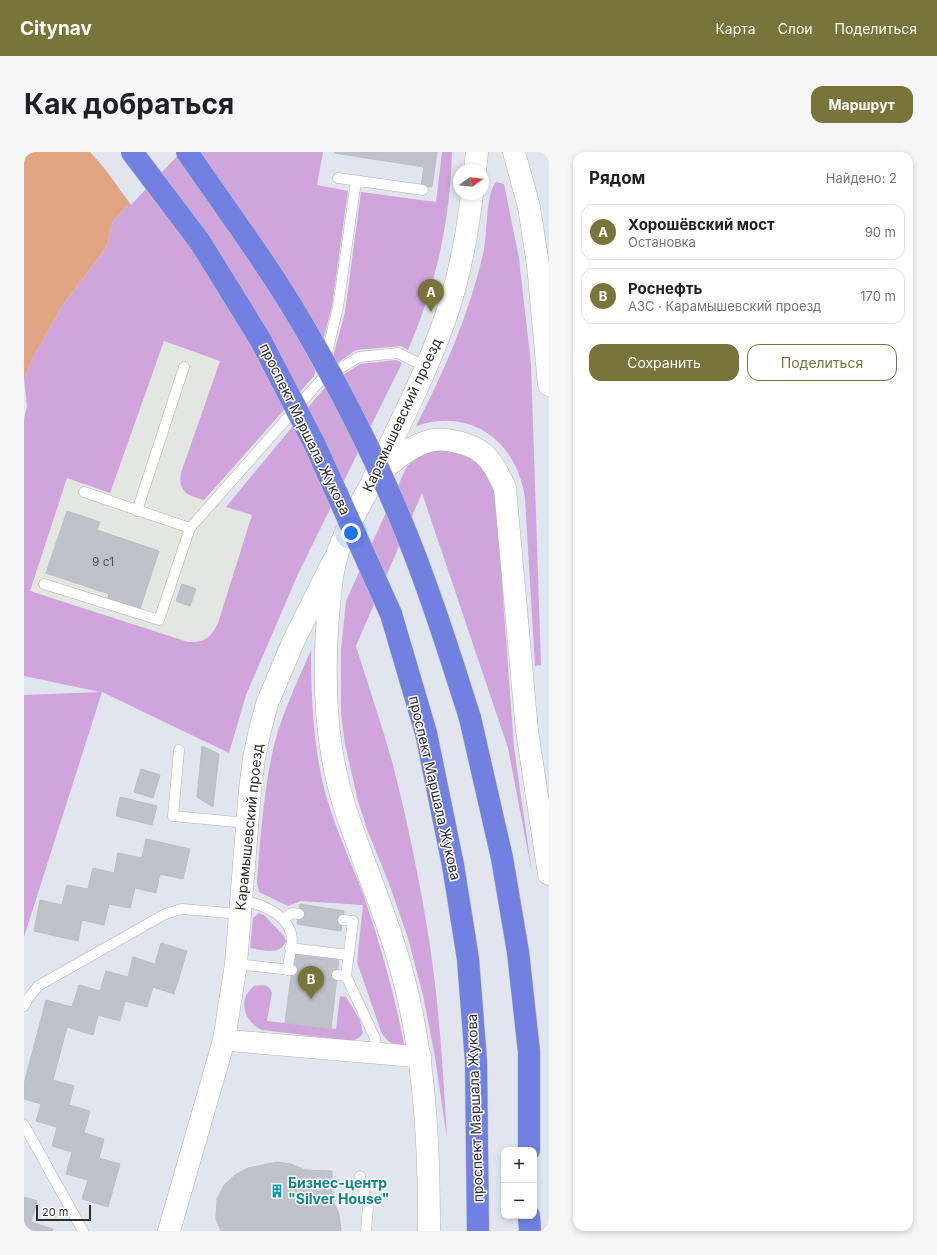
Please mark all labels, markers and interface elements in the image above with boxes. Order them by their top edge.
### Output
text: Citynav [20,17,92,40]
text: Карта [715,20,756,37]
text: Слои [778,20,813,37]
text: Поделиться [835,20,917,37]
button: Маршрут [811,86,913,123]
text: Как добраться [24,87,234,121]
north arrow [453,164,489,200]
text: Рядом [589,168,645,188]
text: Найдено: 2 [826,170,897,186]
text: Хорошёвский мост [628,215,775,234]
text: A [598,224,608,240]
text: 90 m [865,224,896,240]
text: Остановка [628,234,696,250]
pin: A [418,279,444,312]
text: Роснефть [628,279,702,298]
text: B [599,288,607,304]
text: 170 m [860,288,896,304]
text: АЗС · Карамышевский проезд [628,298,821,314]
street label: Карамышевский проезд [358,335,445,494]
street label: проспект Маршала Жукова [256,340,354,517]
button: Сохранить [589,344,739,381]
button: Поделиться [747,344,897,381]
your location [341,523,361,543]
house number: 9 с1 [92,554,114,569]
street label: проспект Маршала Жукова [406,694,465,882]
street label: Карамышевский проезд [231,742,266,911]
pin: B [298,966,324,999]
street label: проспект Маршала Жукова [463,1013,486,1203]
map controls [501,1147,537,1219]
button: + [501,1147,537,1183]
place label: Бизнес-центр "Silver House" [288,1174,390,1207]
building icon: Бизнес-центр "Silver House" [269,1183,285,1199]
button: − [501,1183,537,1219]
scale bar [36,1203,91,1222]
text: 20 m [42,1205,68,1219]

